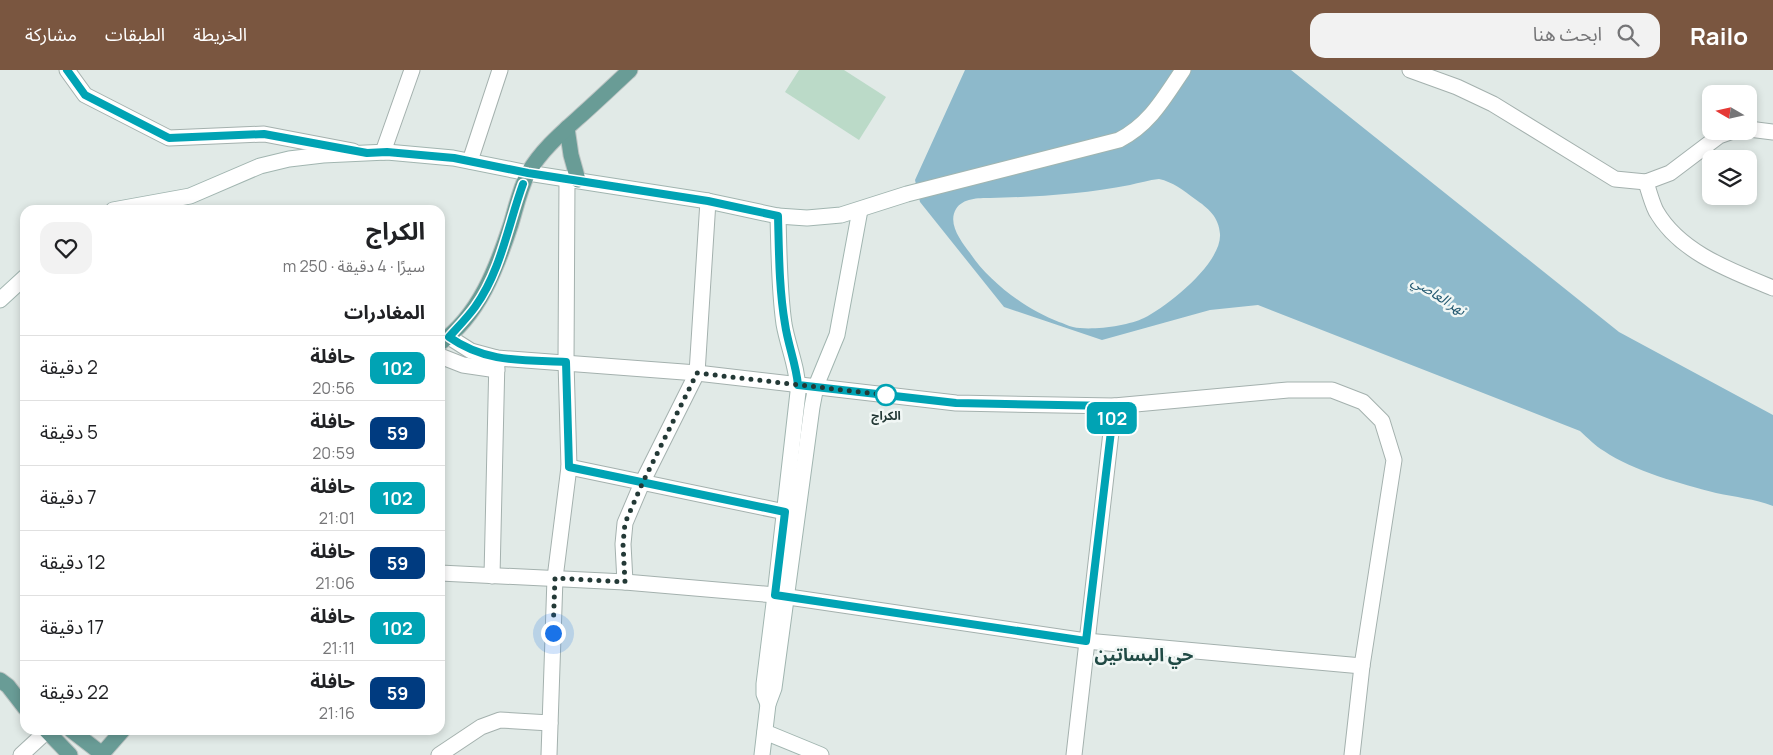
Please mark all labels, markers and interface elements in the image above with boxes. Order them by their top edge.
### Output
search box [1310,13,1660,58]
text: Railo [1690,19,1748,52]
text: ابحث هنا [1533,21,1602,47]
icon: search [1614,21,1642,49]
text: مشاركة [25,22,77,46]
text: الطبقات [105,22,165,46]
text: الخريطة [193,22,247,46]
north arrow [1702,85,1758,140]
map controls [1702,85,1757,205]
button: layers [1702,150,1757,205]
text: الكراج [366,214,425,247]
button: heart [40,222,92,274]
text: سيرًا · 4 دقيقة · 250 m [283,255,425,277]
water label: نهر العاصي [1407,271,1470,321]
text: المغادرات [344,299,425,325]
text: حافلة [310,343,355,369]
text: 2 دقيقة [40,354,98,380]
text: 102 [382,356,413,380]
text: 20:56 [312,377,355,399]
marker: الكراج [875,384,897,406]
line badge: 102 [1083,402,1141,434]
text: 102 [1097,406,1127,430]
place label: الكراج [871,407,901,425]
text: حافلة [310,408,355,434]
text: 5 دقيقة [40,419,98,445]
text: 59 [387,421,408,445]
text: 20:59 [312,442,355,464]
text: حافلة [310,473,355,499]
text: 7 دقيقة [40,484,97,510]
text: 102 [382,486,413,510]
text: 21:01 [319,507,355,529]
text: حافلة [310,538,355,564]
text: 12 دقيقة [40,549,105,575]
text: 59 [387,551,408,575]
text: 21:06 [315,572,355,594]
text: حافلة [310,603,355,629]
text: 17 دقيقة [40,614,104,640]
text: 102 [382,616,413,640]
your location [541,621,566,646]
text: 21:11 [322,637,355,659]
district label: حي البساتين [1095,642,1193,669]
text: حافلة [310,668,355,694]
text: 22 دقيقة [40,679,109,705]
text: 59 [387,681,408,705]
text: 21:16 [319,702,355,724]

